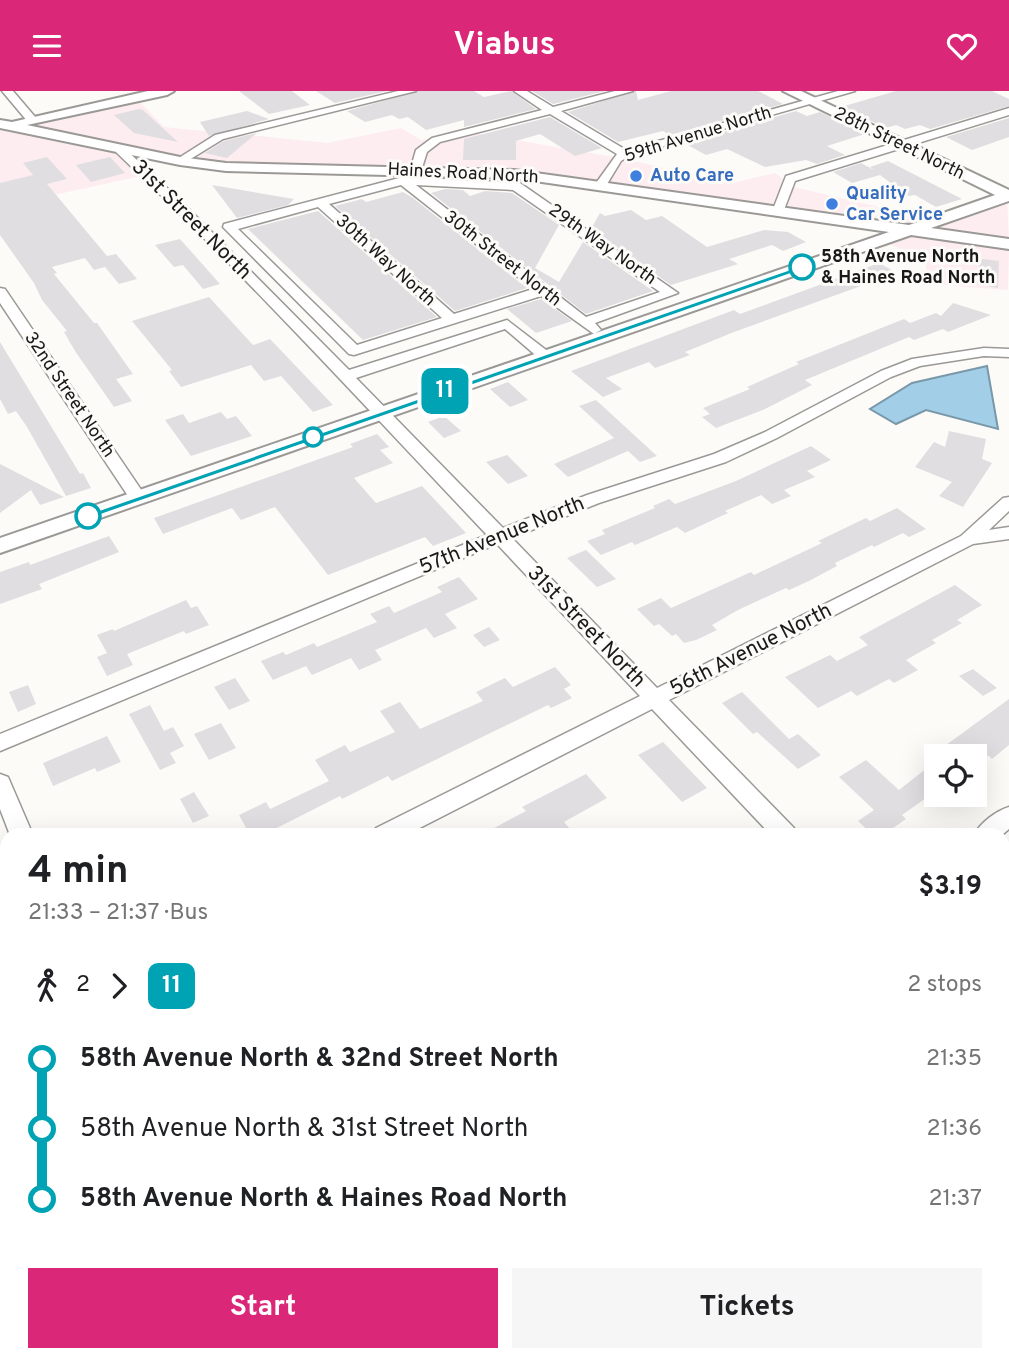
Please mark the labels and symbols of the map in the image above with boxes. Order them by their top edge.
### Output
street label: 59th Avenue North [622,102,774,168]
street label: 28th Street North [830,102,968,186]
street label: 31st Street North [125,154,257,286]
street label: Haines Road North [387,159,539,189]
place label: Auto Care [650,165,734,188]
marker: Auto Care [628,168,644,184]
place label: Quality Car Service [846,183,943,227]
marker: Quality Car Service [824,196,840,212]
street label: 29th Way North [544,199,660,291]
street label: 30th Street North [438,206,566,312]
street label: 30th Way North [330,210,440,312]
place label: 58th Avenue North & Haines Road North [821,246,995,290]
marker: 58th Avenue North & Haines Road North [789,254,815,280]
street label: 32nd Street North [18,328,120,462]
line badge: 11 [414,368,476,414]
unlabelled marker [303,427,323,447]
street label: 57th Avenue North [415,491,589,581]
unlabelled marker [75,503,101,529]
street label: 31st Street North [521,560,651,694]
street label: 56th Avenue North [665,597,837,703]

